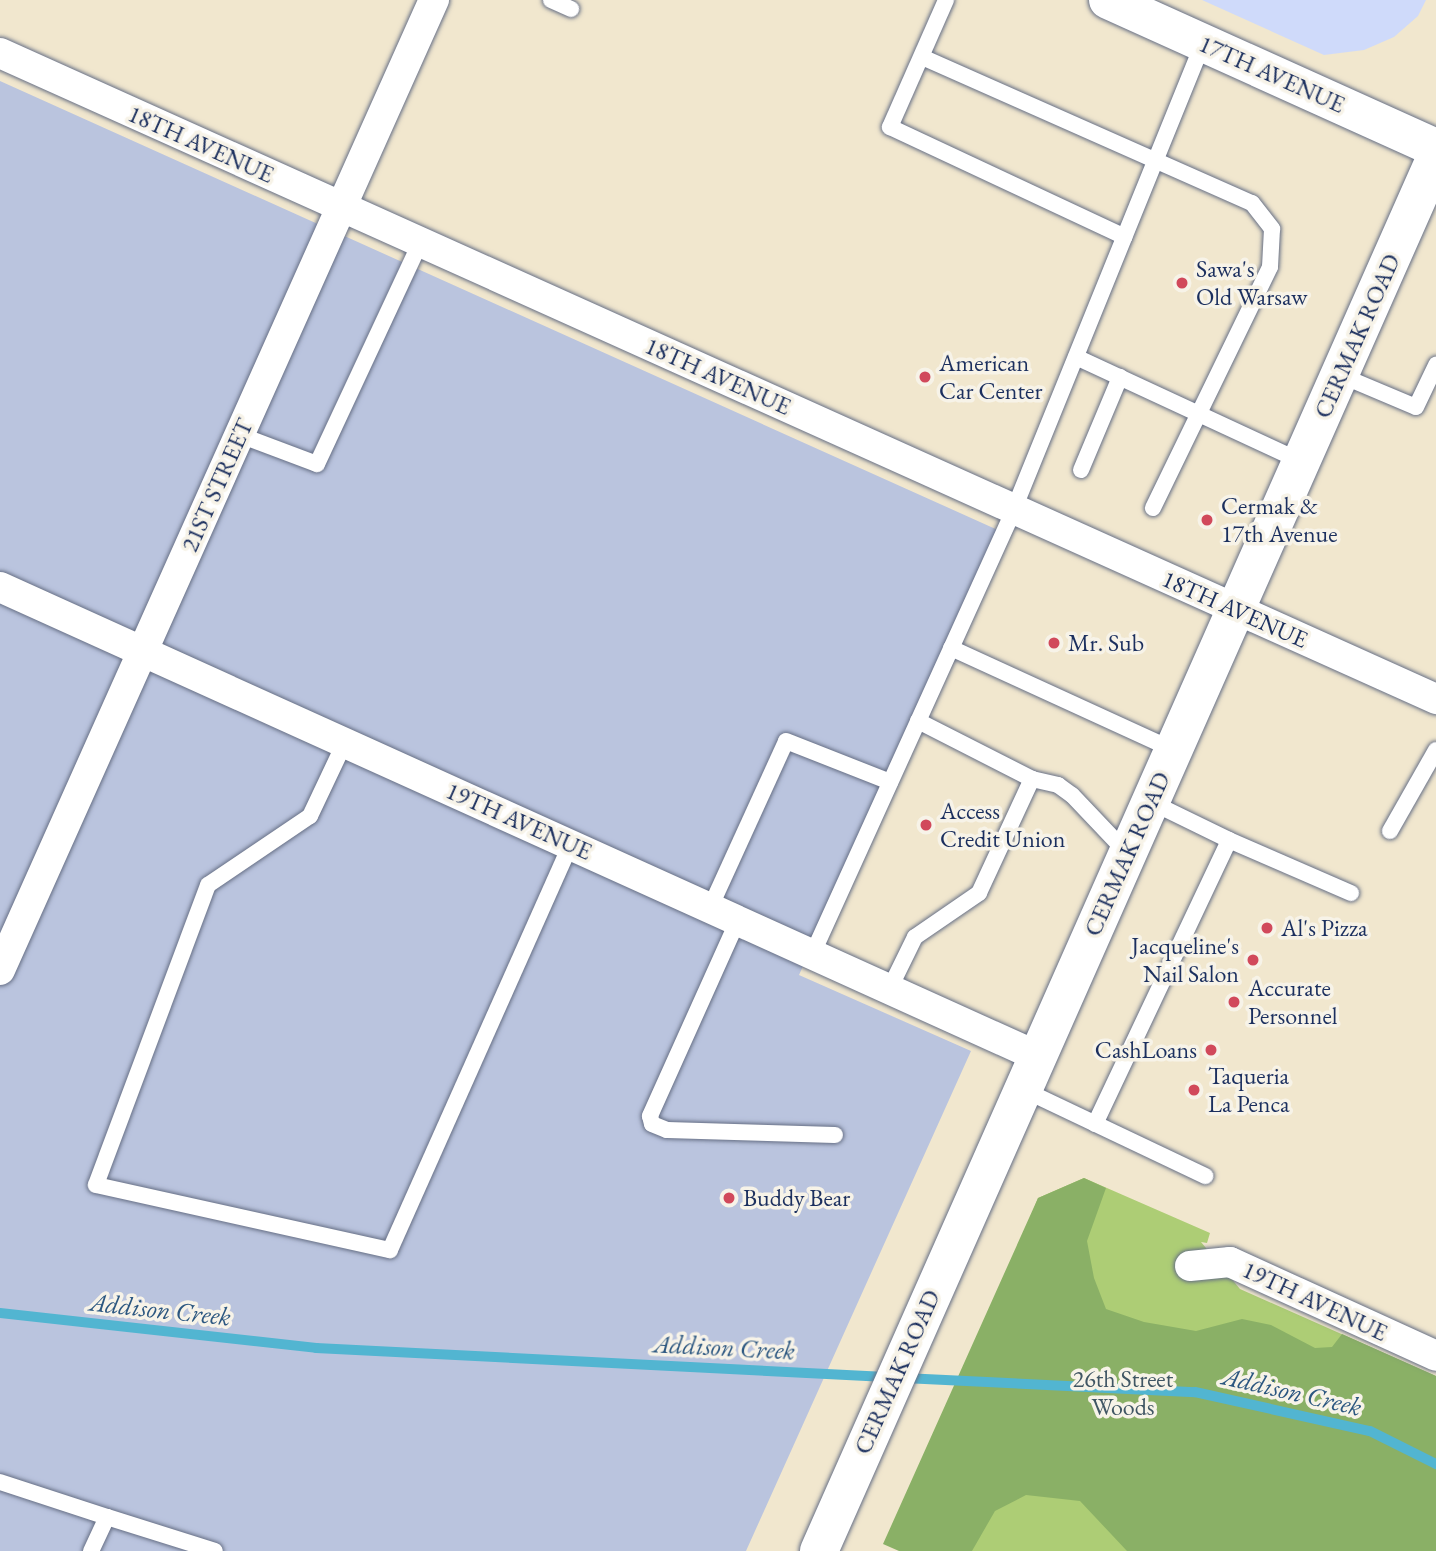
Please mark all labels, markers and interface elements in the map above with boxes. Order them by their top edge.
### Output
street label: 17TH AVENUE [1195,29,1349,119]
street label: 18TH AVENUE [124,99,278,189]
street label: CERMAK ROAD [1308,250,1406,422]
place label: Sawa's Old Warsaw [1196,255,1307,311]
marker: Sawa's Old Warsaw [1174,275,1190,291]
street label: 18TH AVENUE [641,331,795,421]
place label: American Car Center [939,349,1042,405]
marker: American Car Center [917,369,933,385]
street label: 21ST STREET [175,414,259,556]
place label: Cermak & 17th Avenue [1221,492,1338,548]
marker: Cermak & 17th Avenue [1199,512,1215,528]
street label: 18TH AVENUE [1158,564,1312,654]
place label: Mr. Sub [1068,629,1144,657]
marker: Mr. Sub [1046,635,1062,651]
street label: CERMAK ROAD [1078,768,1176,940]
street label: 19TH AVENUE [442,776,596,866]
place label: Access Credit Union [940,797,1065,853]
marker: Access Credit Union [918,817,934,833]
place label: Al's Pizza [1281,914,1368,942]
marker: Al's Pizza [1259,920,1275,936]
place label: Jacqueline's Nail Salon [1131,932,1239,988]
marker: Jacqueline's Nail Salon [1245,952,1261,968]
place label: Accurate Personnel [1248,974,1338,1030]
marker: Accurate Personnel [1226,994,1242,1010]
place label: CashLoans [1095,1036,1197,1064]
marker: CashLoans [1203,1042,1219,1058]
place label: Taqueria La Penca [1208,1062,1289,1118]
marker: Taqueria La Penca [1186,1082,1202,1098]
place label: Buddy Bear [743,1184,850,1212]
marker: Buddy Bear [721,1190,737,1206]
street label: 19TH AVENUE [1238,1255,1392,1347]
street label: CERMAK ROAD [848,1286,946,1458]
water label: Addison Creek [88,1287,232,1333]
water label: Addison Creek [652,1329,796,1367]
water label: Addison Creek [1219,1361,1365,1423]
park label: 26th Street Woods [1073,1365,1173,1421]

